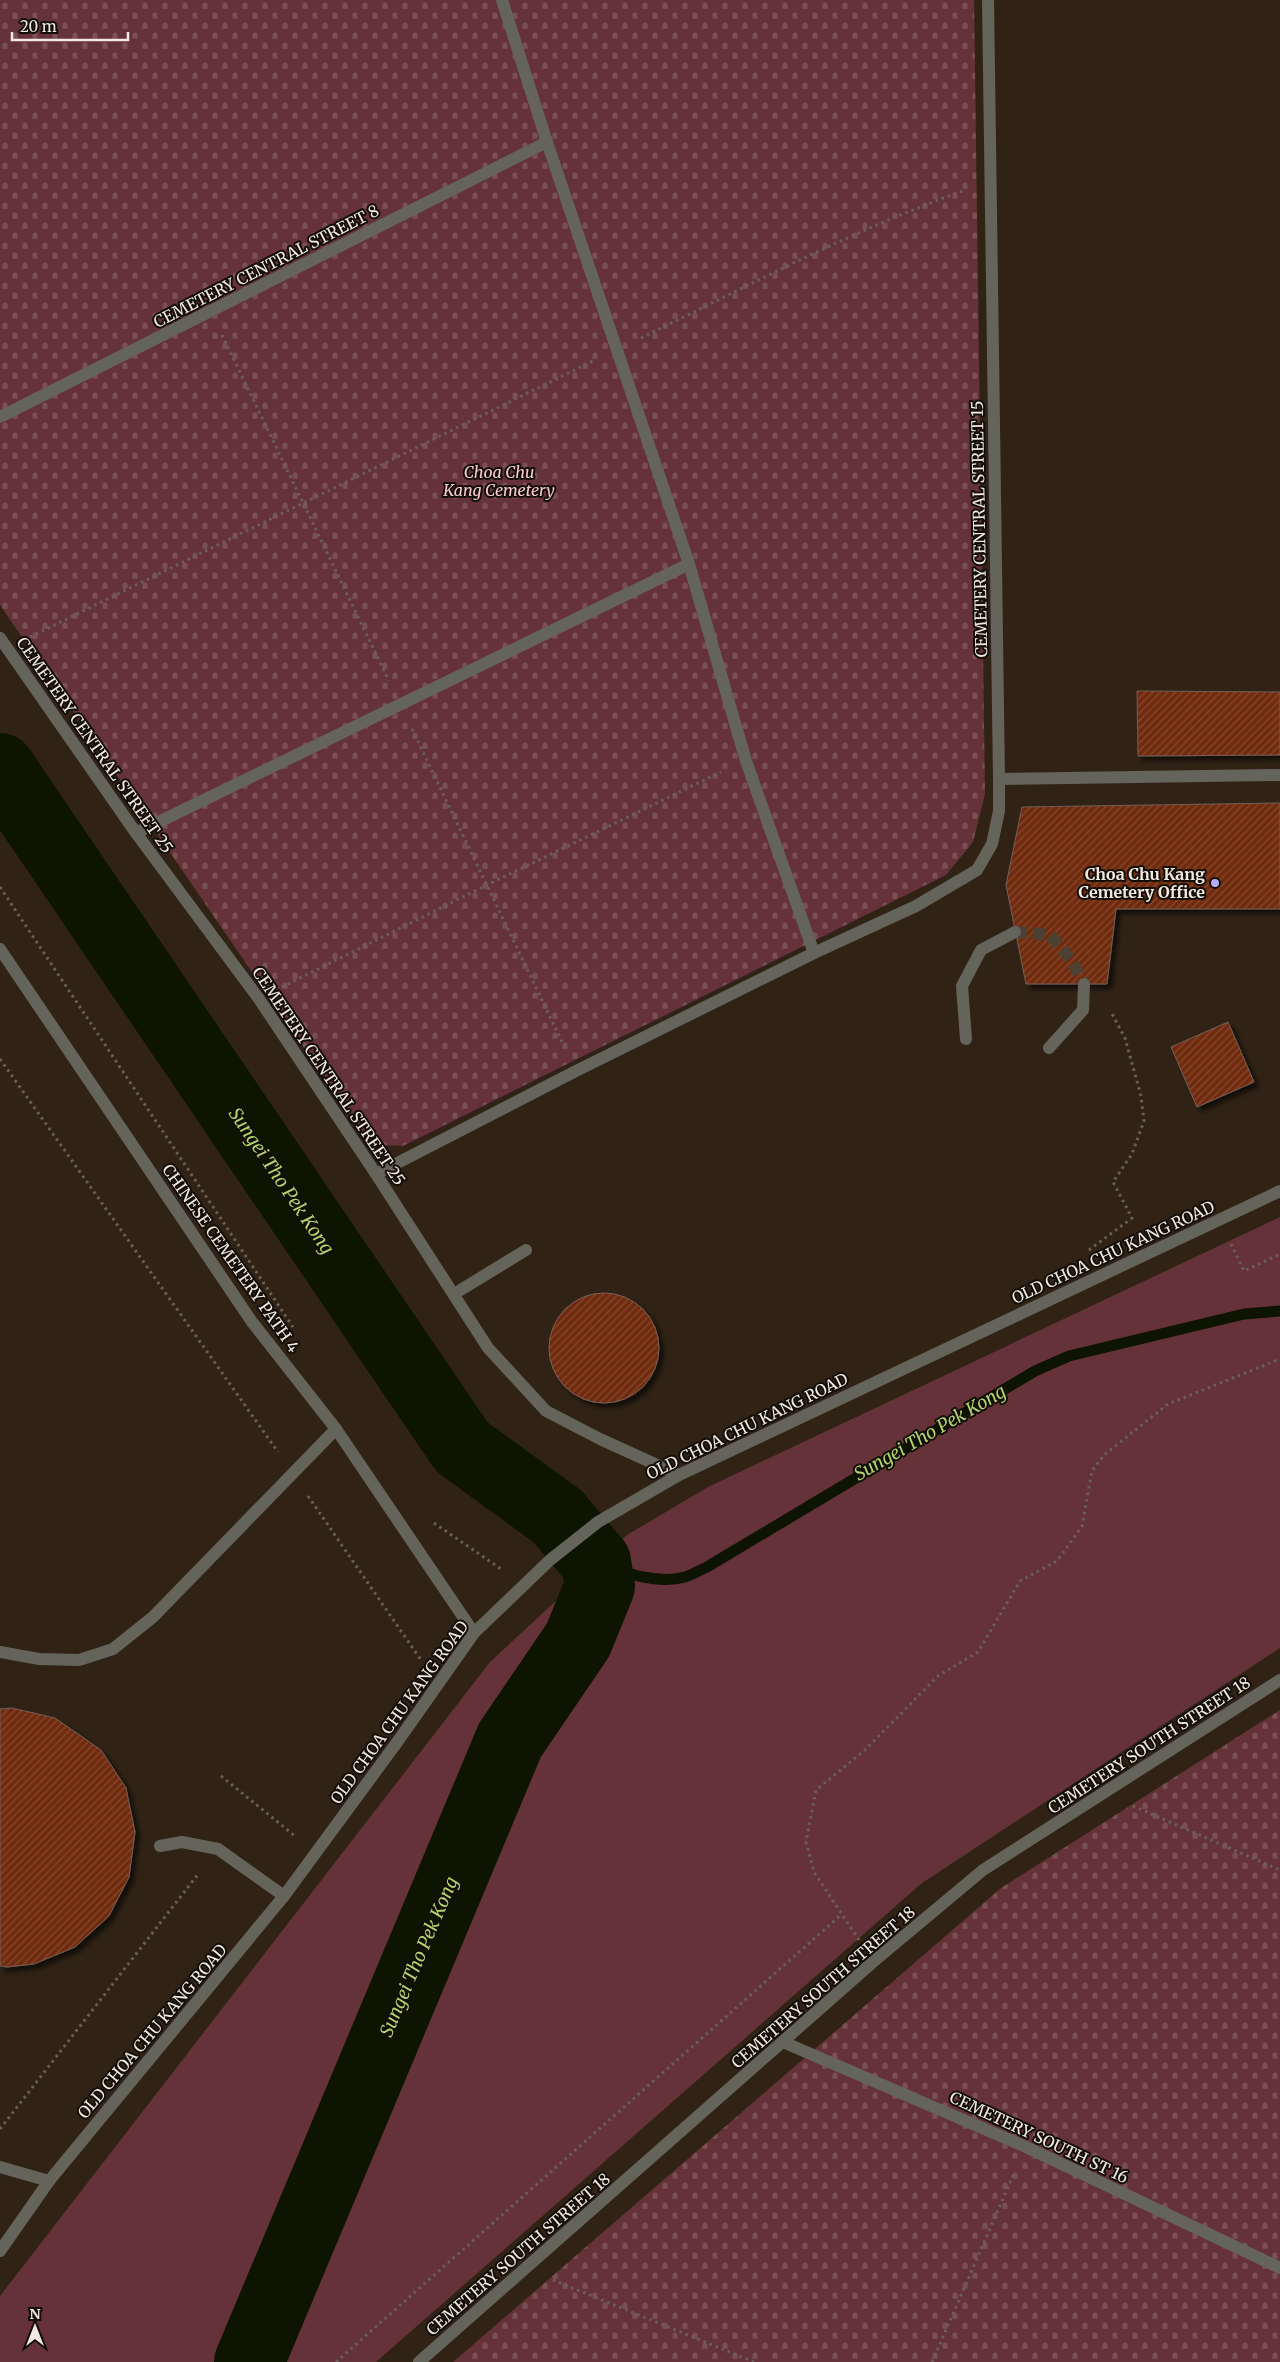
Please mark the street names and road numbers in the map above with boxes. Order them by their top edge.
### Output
street label: CEMETERY CENTRAL STREET 8 [150,200,382,332]
street label: CEMETERY CENTRAL STREET 15 [967,400,991,658]
street label: CEMETERY CENTRAL STREET 25 [12,633,178,857]
street label: CEMETERY CENTRAL STREET 25 [248,963,410,1189]
street label: CHINESE CEMETERY PATH 4 [158,1160,304,1356]
street label: OLD CHOA CHU KANG ROAD [1008,1196,1218,1308]
street label: OLD CHOA CHU KANG ROAD [643,1368,851,1484]
street label: OLD CHOA CHU KANG ROAD [326,1616,472,1808]
street label: CEMETERY SOUTH STREET 18 [1044,1672,1254,1818]
street label: CEMETERY SOUTH STREET 18 [727,1902,919,2072]
street label: OLD CHOA CHU KANG ROAD [73,1940,231,2122]
street label: CEMETERY SOUTH ST 16 [947,2087,1132,2187]
street label: CEMETERY SOUTH STREET 18 [422,2169,614,2339]

